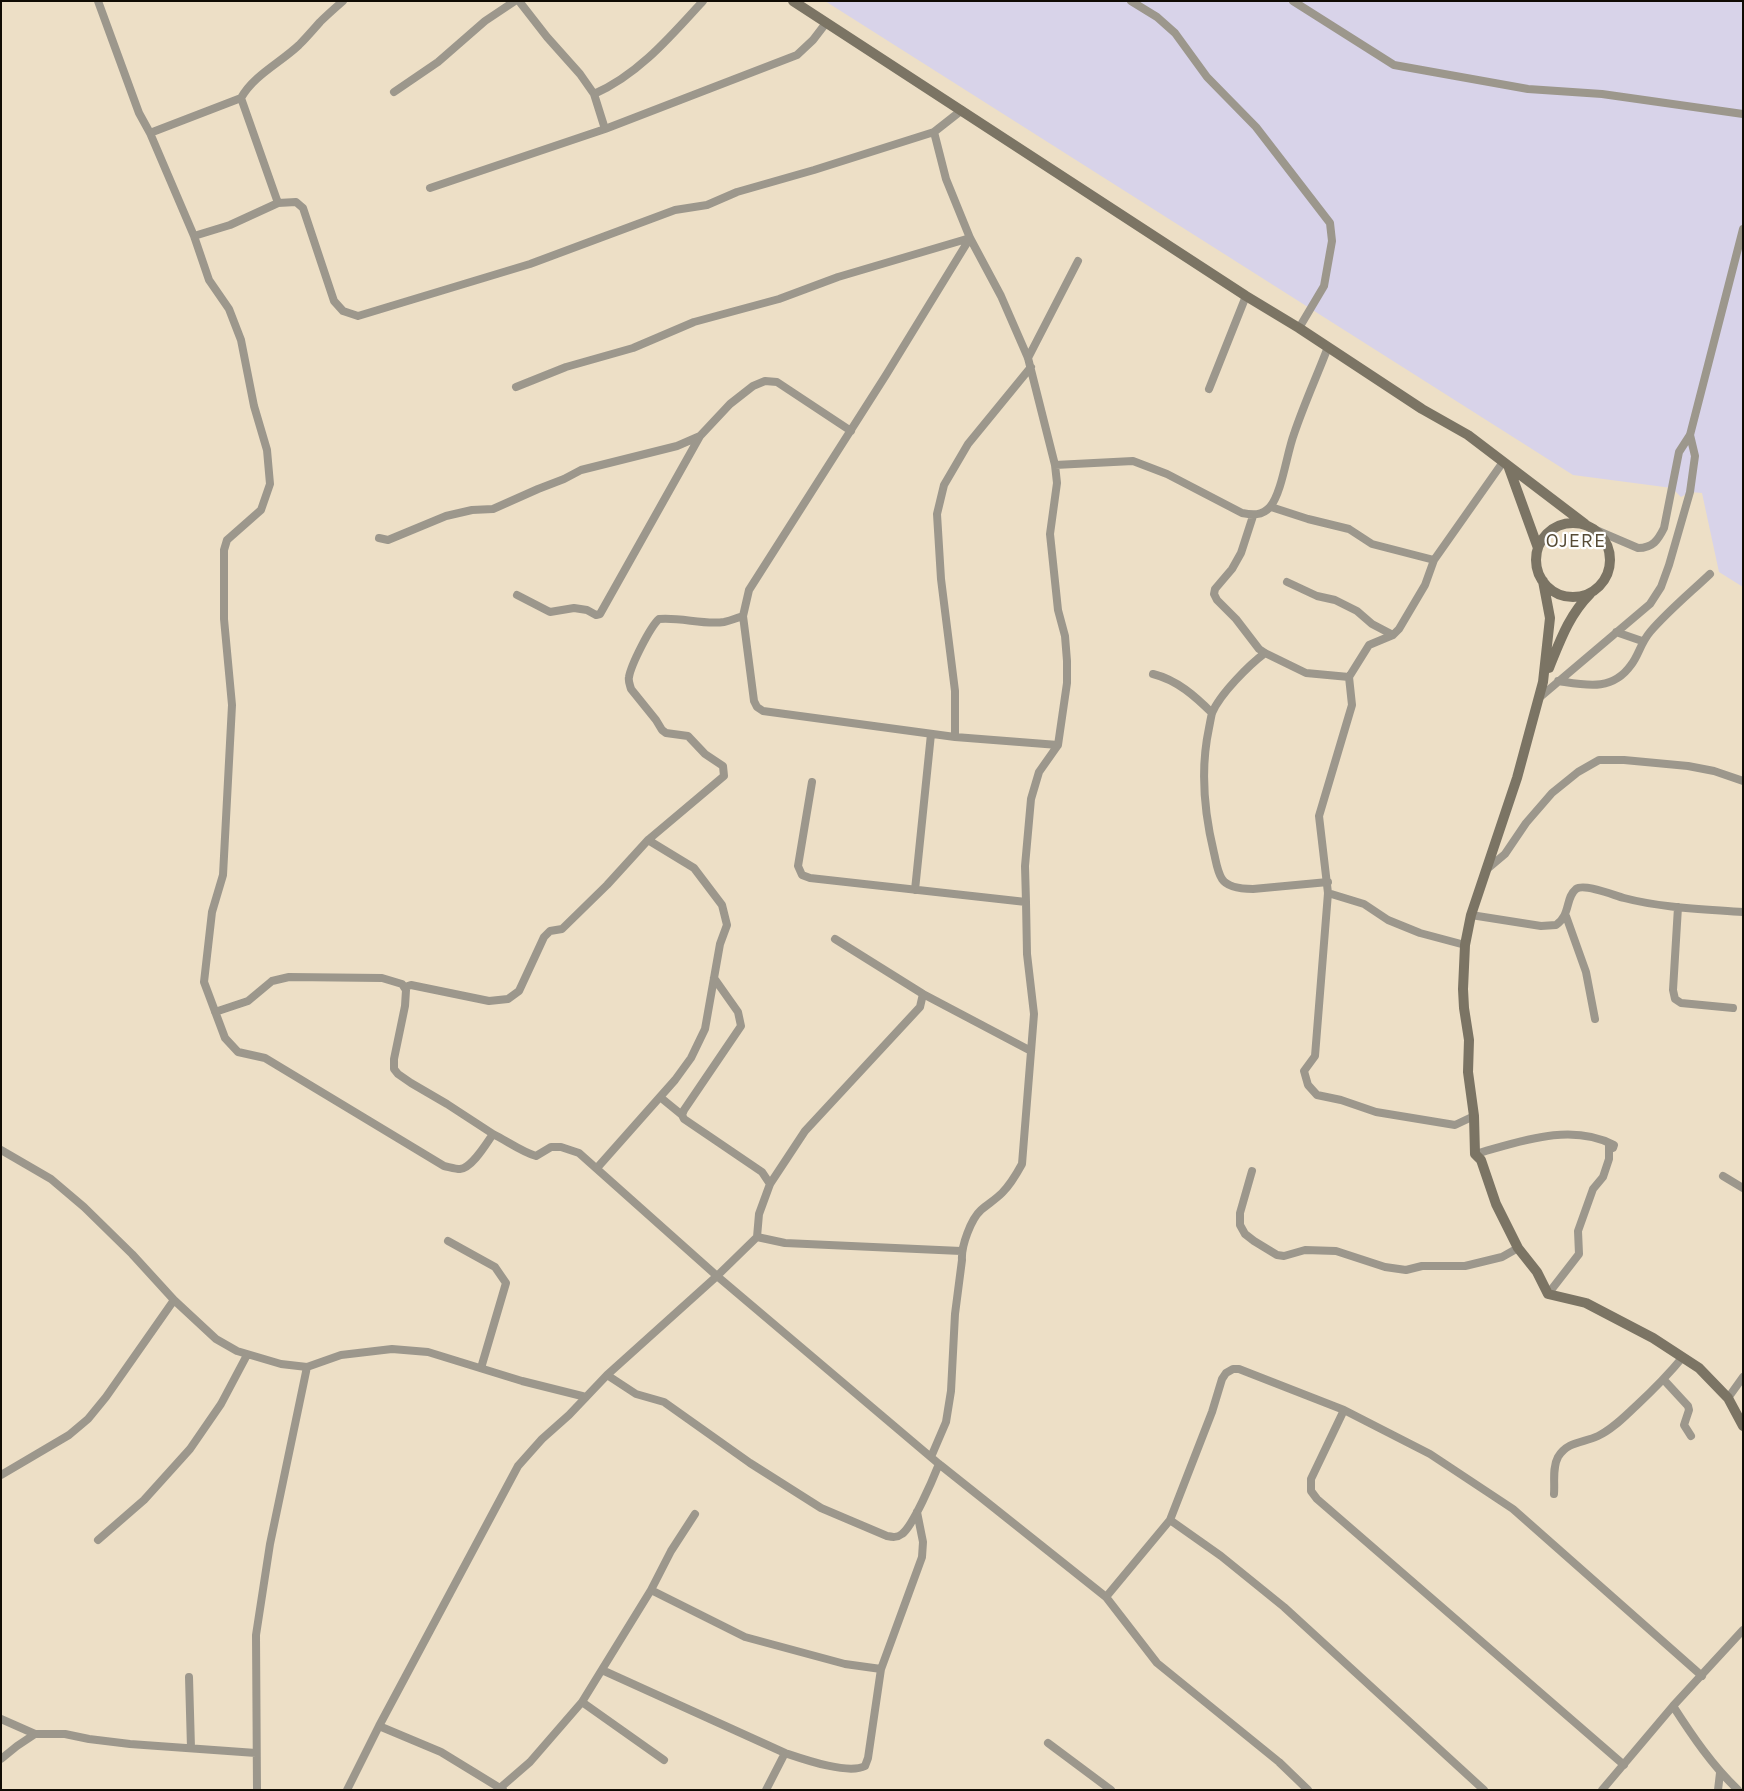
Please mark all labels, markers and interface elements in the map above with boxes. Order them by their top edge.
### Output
district label: OJERE [1545,529,1607,553]

